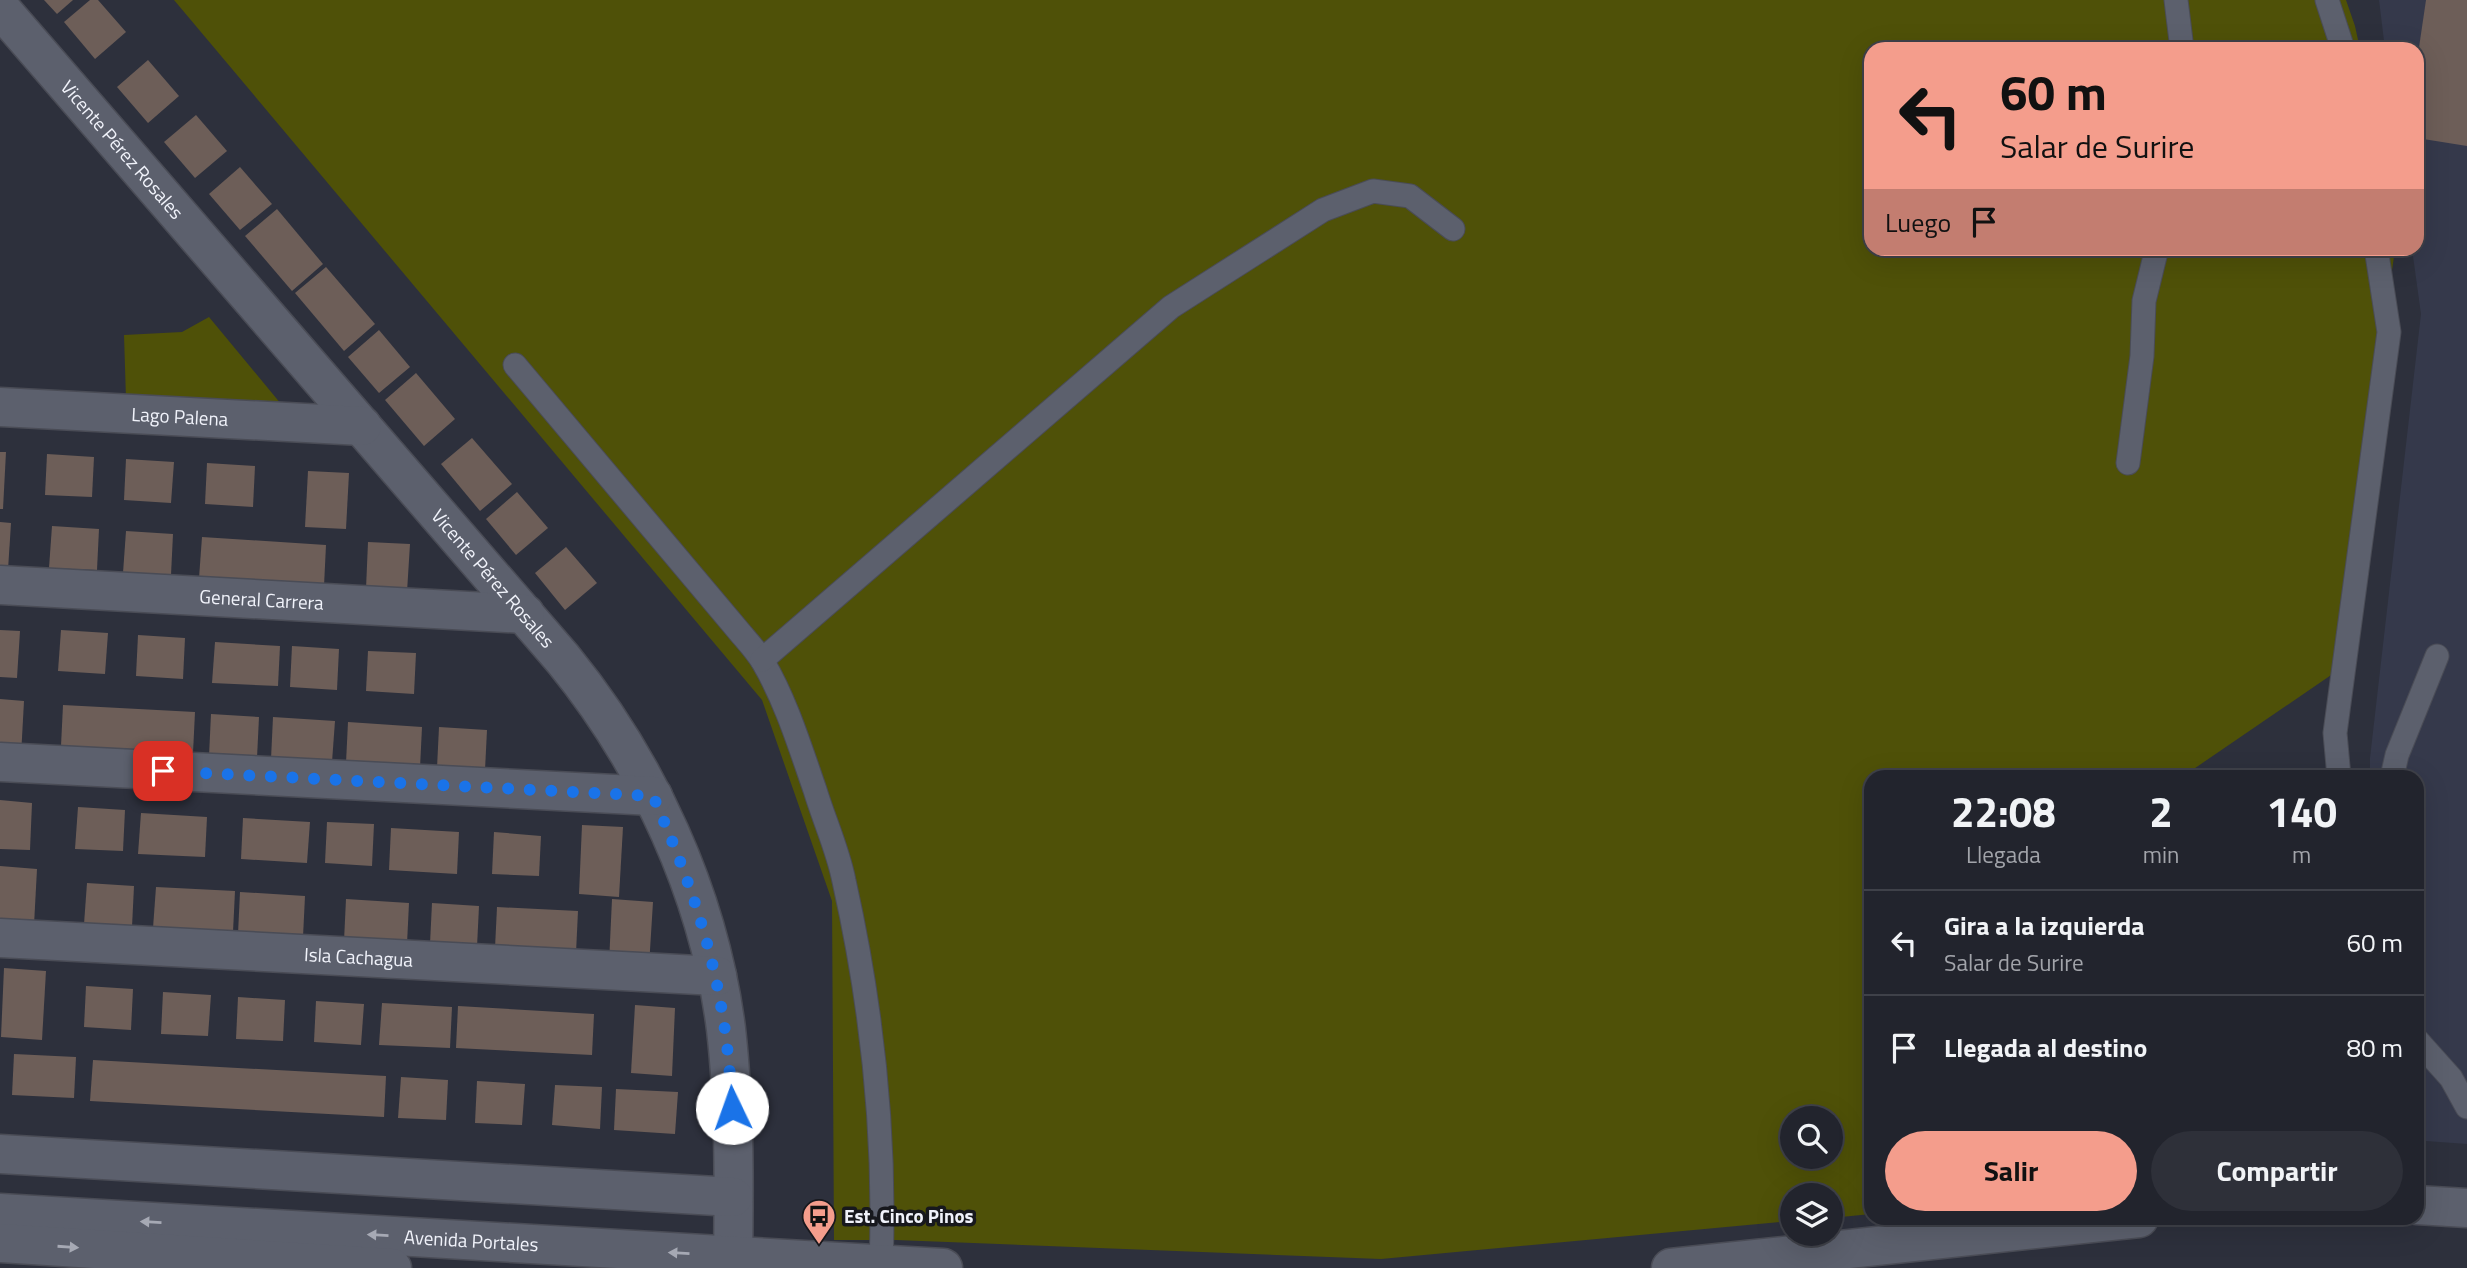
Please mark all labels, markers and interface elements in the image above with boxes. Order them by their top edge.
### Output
text: 60 m [2000,54,2107,129]
icon: left [1885,70,1976,161]
street label: Vicente Pérez Rosales [54,73,191,225]
text: Salar de Surire [2000,122,2194,170]
text: Luego [1885,203,1951,242]
icon: arrive [1965,203,2003,241]
street label: Lago Palena [131,399,229,433]
street label: Vicente Pérez Rosales [425,502,562,654]
street label: General Carrera [199,581,325,617]
pin [133,741,193,801]
icon: arrive [144,752,182,790]
text: 22:08 [1951,779,2056,843]
text: 2 [2149,779,2173,843]
text: 140 [2266,779,2337,843]
text: Llegada [1966,837,2041,872]
text: min [2143,837,2179,872]
text: m [2292,837,2311,872]
text: Gira a la izquierda [1944,906,2145,945]
text: 60 m [2346,923,2403,962]
icon: left [1885,924,1923,962]
street label: Isla Cachagua [303,939,414,974]
text: Salar de Surire [1944,945,2084,980]
text: Llegada al destino [1944,1028,2147,1067]
text: 80 m [2346,1028,2403,1067]
icon: arrive [1885,1029,1923,1067]
position arrow [695,1071,769,1145]
map controls [1780,1106,1843,1246]
button: search [1780,1106,1843,1169]
button: Salir [1885,1131,2137,1211]
button: Compartir [2151,1131,2403,1211]
button: layers [1780,1183,1843,1246]
bus stop icon: Est. Cinco Pinos [800,1197,838,1246]
place label: Est. Cinco Pinos [844,1201,974,1230]
one-way arrow [140,1216,162,1227]
street label: Avenida Portales [403,1222,539,1258]
one-way arrow [367,1229,389,1240]
one-way arrow [57,1242,79,1253]
one-way arrow [668,1247,690,1258]

